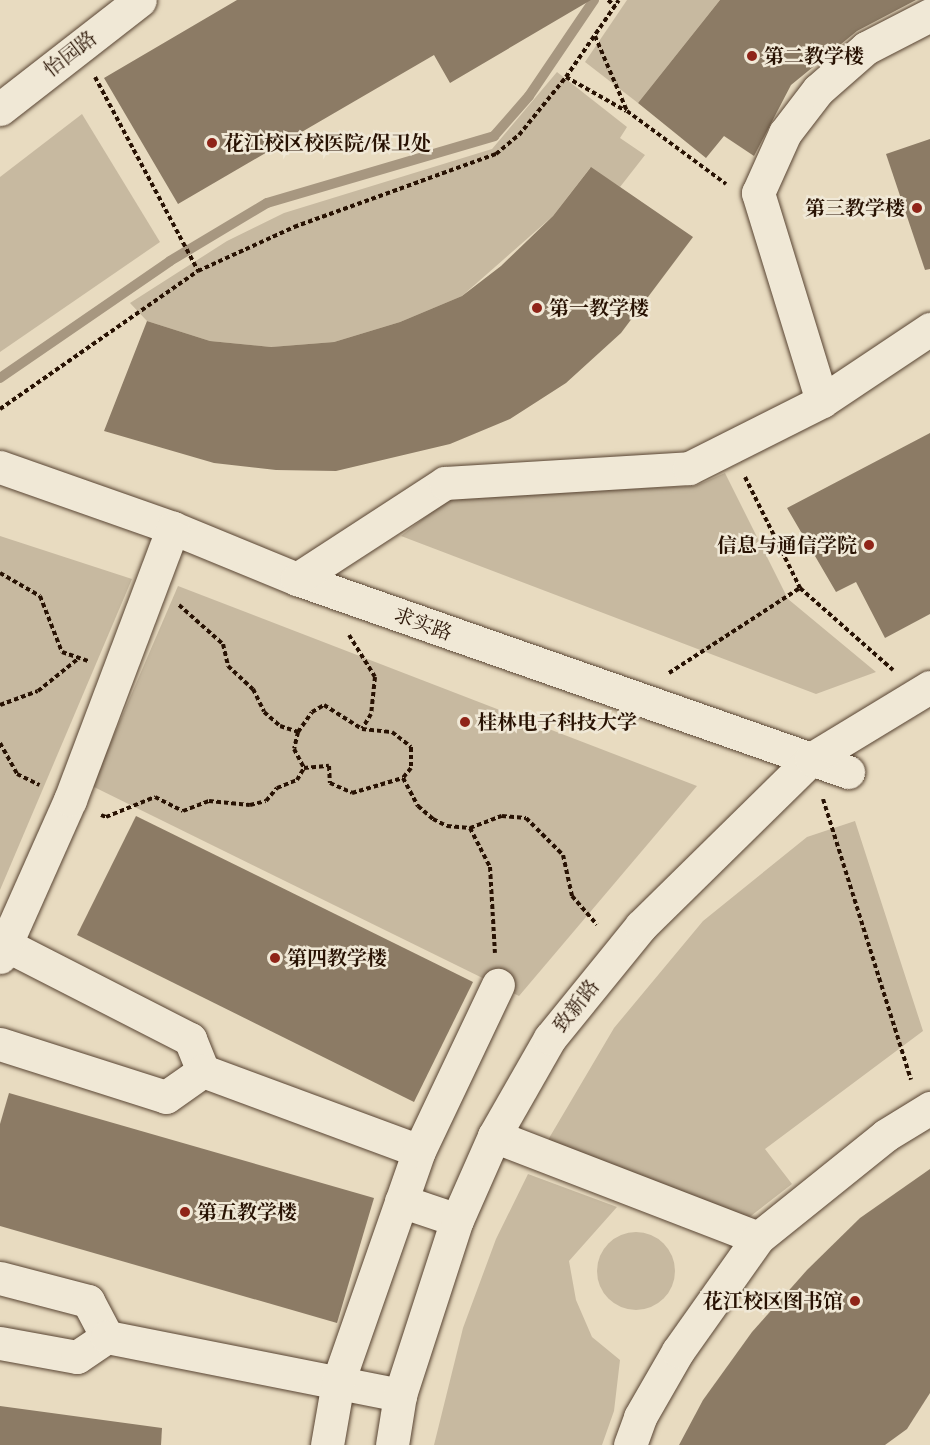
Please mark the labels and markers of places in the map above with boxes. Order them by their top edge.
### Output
place label: 第二教学楼 [764,44,864,68]
marker: 第二教学楼 [745,49,759,63]
place label: 花江校区校医院/保卫处 [224,131,431,155]
marker: 花江校区校医院/保卫处 [205,136,219,150]
place label: 第三教学楼 [805,196,905,220]
marker: 第三教学楼 [910,201,924,215]
place label: 第一教学楼 [549,296,649,320]
marker: 第一教学楼 [530,301,544,315]
place label: 信息与通信学院 [717,533,857,557]
marker: 信息与通信学院 [862,538,876,552]
place label: 桂林电子科技大学 [477,710,637,734]
marker: 桂林电子科技大学 [458,715,472,729]
place label: 第四教学楼 [287,946,387,970]
marker: 第四教学楼 [268,951,282,965]
place label: 第五教学楼 [197,1200,297,1224]
marker: 第五教学楼 [178,1205,192,1219]
place label: 花江校区图书馆 [703,1289,843,1313]
marker: 花江校区图书馆 [848,1294,862,1308]

